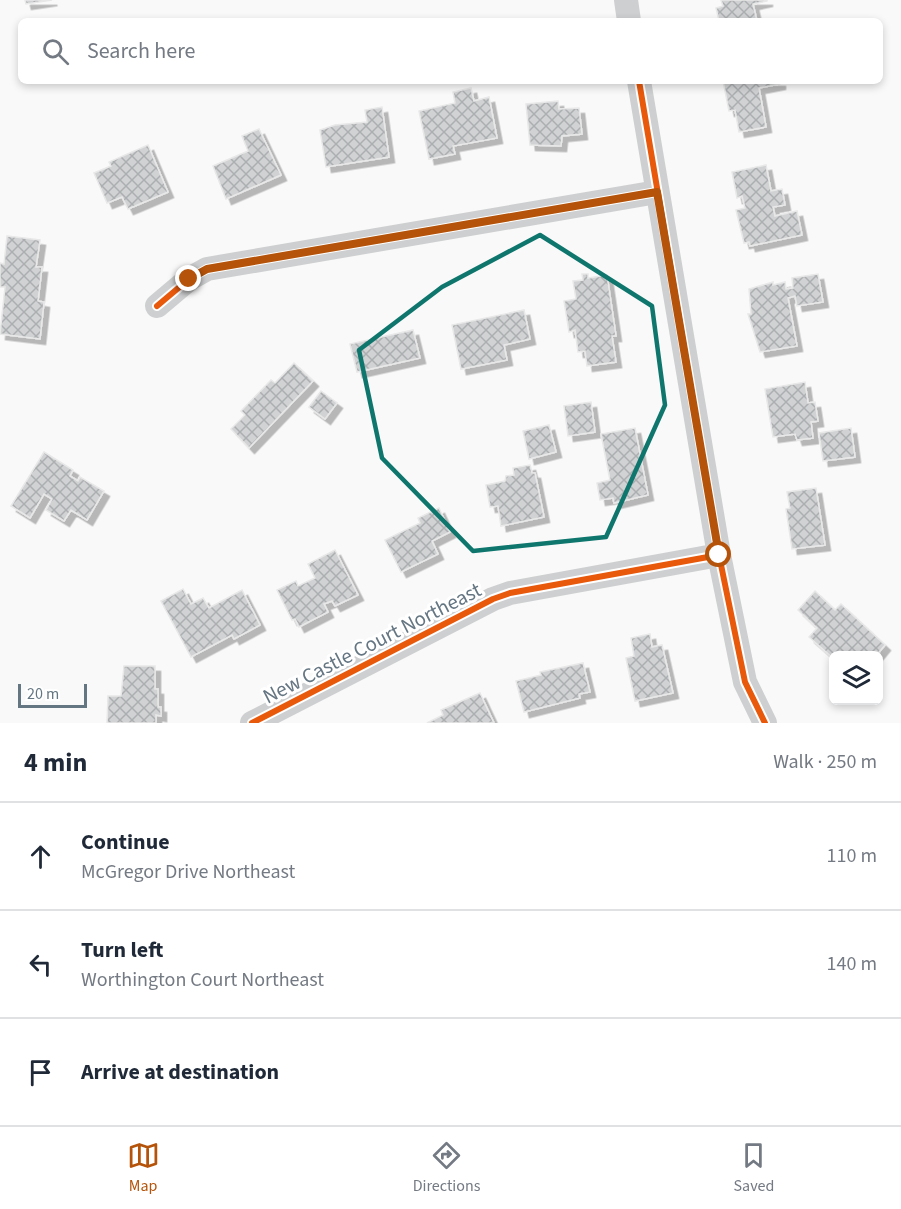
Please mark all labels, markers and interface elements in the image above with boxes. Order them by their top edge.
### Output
search box [18,18,883,84]
icon: search [39,35,72,68]
text: Search here [87,35,195,67]
route end [175,265,201,291]
route start [705,541,731,567]
street label: New Castle Court Northeast [257,575,487,711]
map controls [829,651,883,705]
button: layers [829,651,883,705]
scale bar [18,681,87,708]
text: 20 m [27,683,59,705]
text: 4 min [24,744,87,781]
text: Walk · 250 m [773,748,877,776]
text: Continue [81,826,170,858]
icon: ahead [24,840,57,873]
text: 110 m [827,842,877,870]
text: McGregor Drive Northeast [81,858,295,886]
text: Turn left [81,934,163,966]
icon: left [24,948,57,981]
text: 140 m [827,950,877,978]
text: Worthington Court Northeast [81,966,324,994]
icon: arrive [24,1056,57,1089]
text: Arrive at destination [81,1056,279,1088]
tab: Map [127,1139,160,1197]
tab: Directions [413,1139,480,1197]
tab: Saved [734,1139,774,1197]

